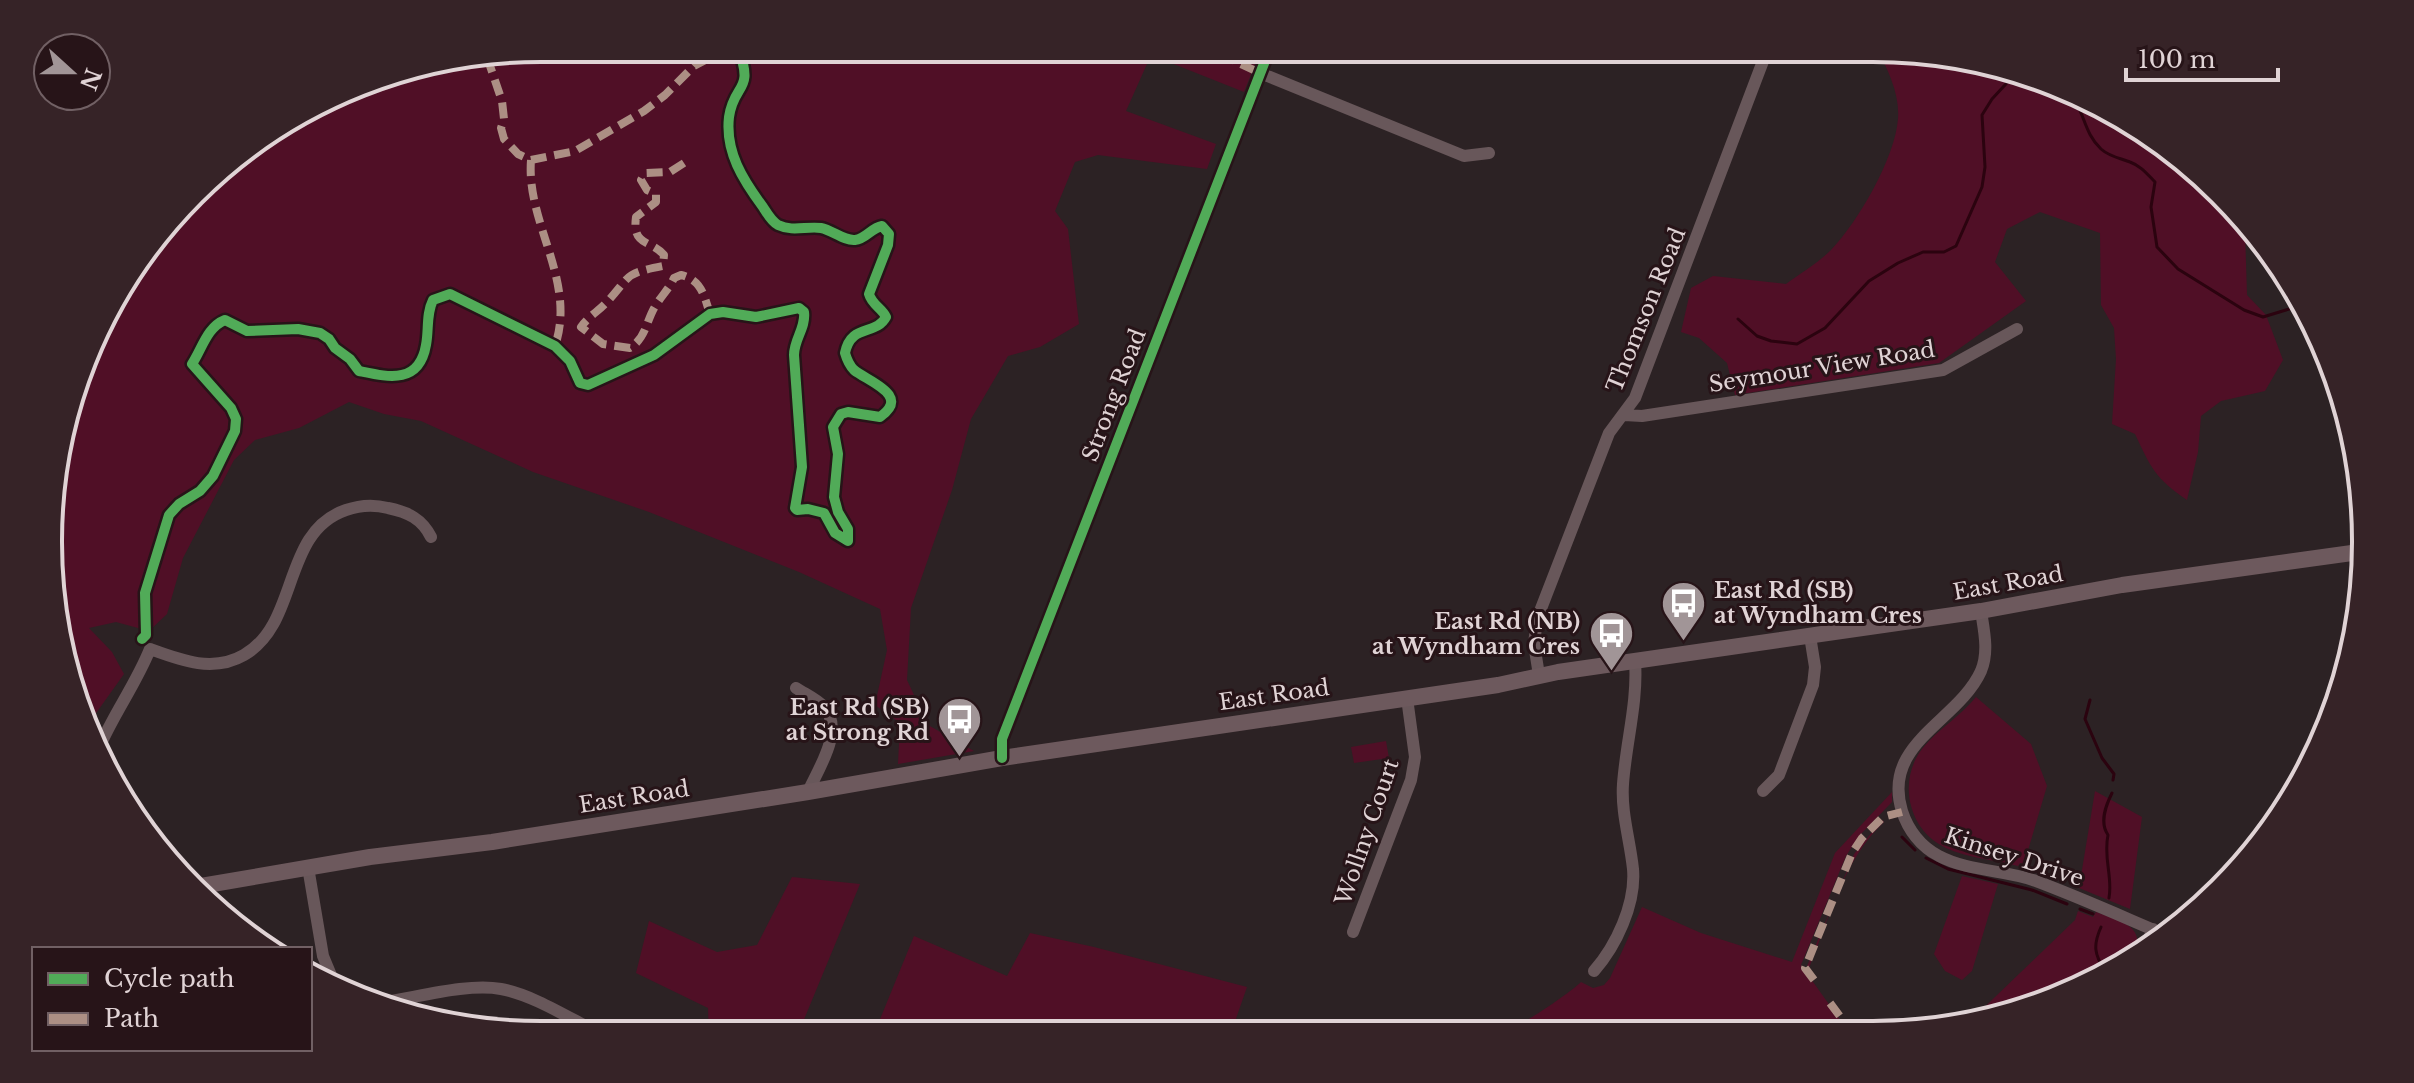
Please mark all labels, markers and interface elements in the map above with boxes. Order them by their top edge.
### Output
north arrow [32,32,112,112]
scale bar [2126,32,2278,82]
text: 100 m [2138,45,2216,74]
text: N [74,64,107,94]
street label: Thomson Road [1601,224,1691,396]
street label: Strong Road [1076,325,1152,465]
street label: Seymour View Road [1707,336,1937,398]
street label: East Road [1951,560,2065,606]
place label: East Rd (SB) at Wyndham Cres [1714,577,1922,629]
bus stop icon: East Rd (SB) at Wyndham Cres [1659,579,1707,642]
place label: East Rd (NB) at Wyndham Cres [1372,608,1580,660]
bus stop icon: East Rd (NB) at Wyndham Cres [1587,610,1635,673]
street label: East Road [1217,674,1331,716]
place label: East Rd (SB) at Strong Rd [786,694,929,746]
bus stop icon: East Rd (SB) at Strong Rd [936,696,984,759]
street label: Wollny Court [1329,755,1405,910]
street label: East Road [577,775,691,819]
street label: Kinsey Drive [1941,822,2087,892]
legend [32,947,312,1051]
text: Cycle path [104,964,235,993]
text: Path [104,1004,159,1033]

